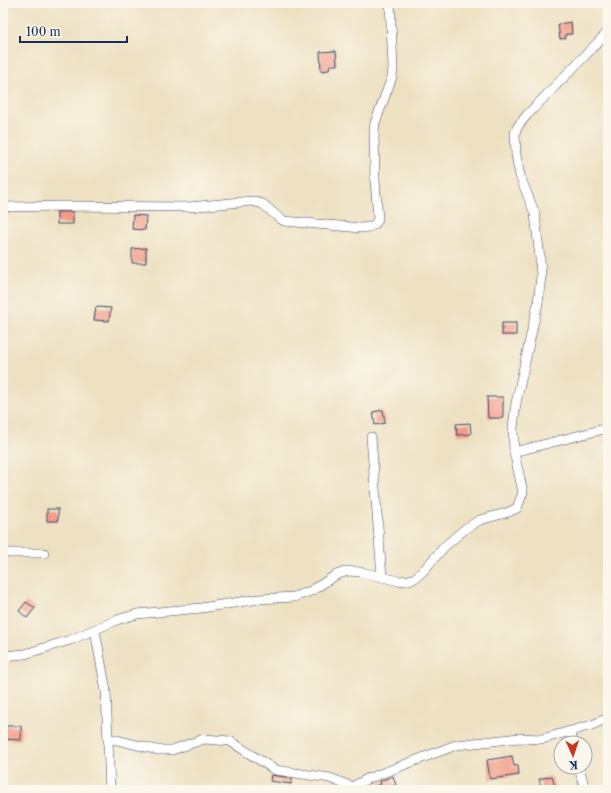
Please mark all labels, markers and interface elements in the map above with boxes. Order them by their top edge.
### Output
scale bar [20,18,127,44]
text: 100 m [26,24,61,39]
north arrow [553,735,593,775]
text: K [568,758,578,772]

